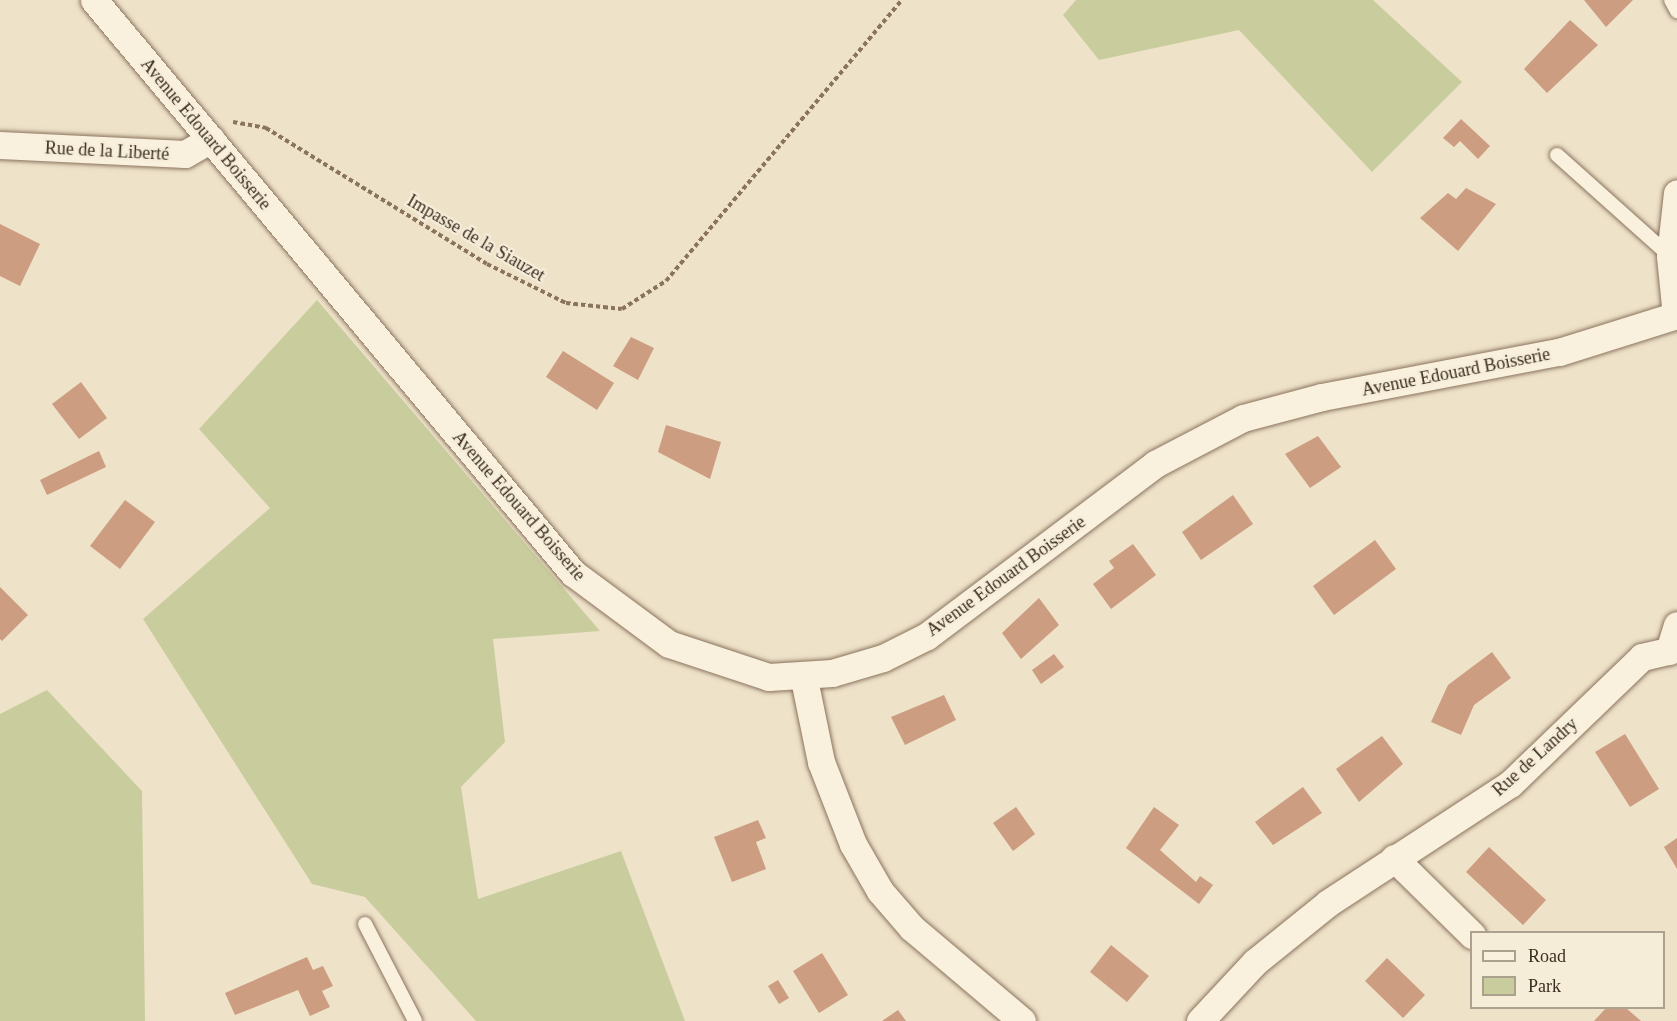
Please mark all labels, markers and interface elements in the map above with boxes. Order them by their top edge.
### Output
street label: Avenue Edouard Boisserie [136,54,276,214]
street label: Rue de la Liberté [44,137,170,165]
street label: Impasse de la Siauzet [403,190,549,286]
street label: Avenue Edouard Boisserie [1360,343,1552,401]
street label: Avenue Edouard Boisserie [448,427,590,585]
street label: Avenue Edouard Boisserie [922,511,1090,641]
street label: Rue de Landry [1488,713,1582,801]
legend [1470,931,1665,1009]
text: Road [1528,946,1566,966]
text: Park [1528,976,1561,996]

